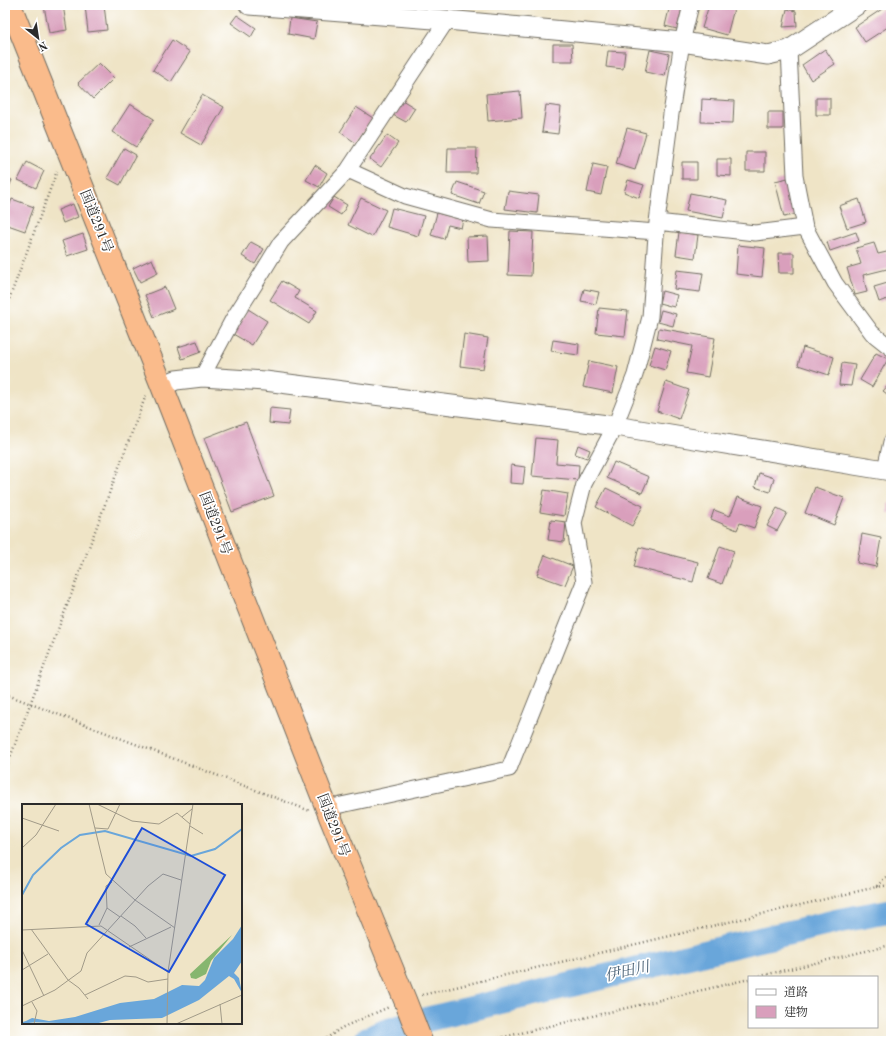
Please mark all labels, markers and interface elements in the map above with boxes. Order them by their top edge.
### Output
north arrow [18,18,58,58]
text: N [35,38,49,53]
street label: 国道291号 [77,188,116,255]
street label: 国道291号 [197,490,234,557]
street label: 国道291号 [315,792,352,859]
inset map [22,804,242,1024]
water label: 伊田川 [603,958,653,985]
legend [748,976,878,1028]
text: 道路 [784,985,808,999]
text: 建物 [784,1005,808,1019]

